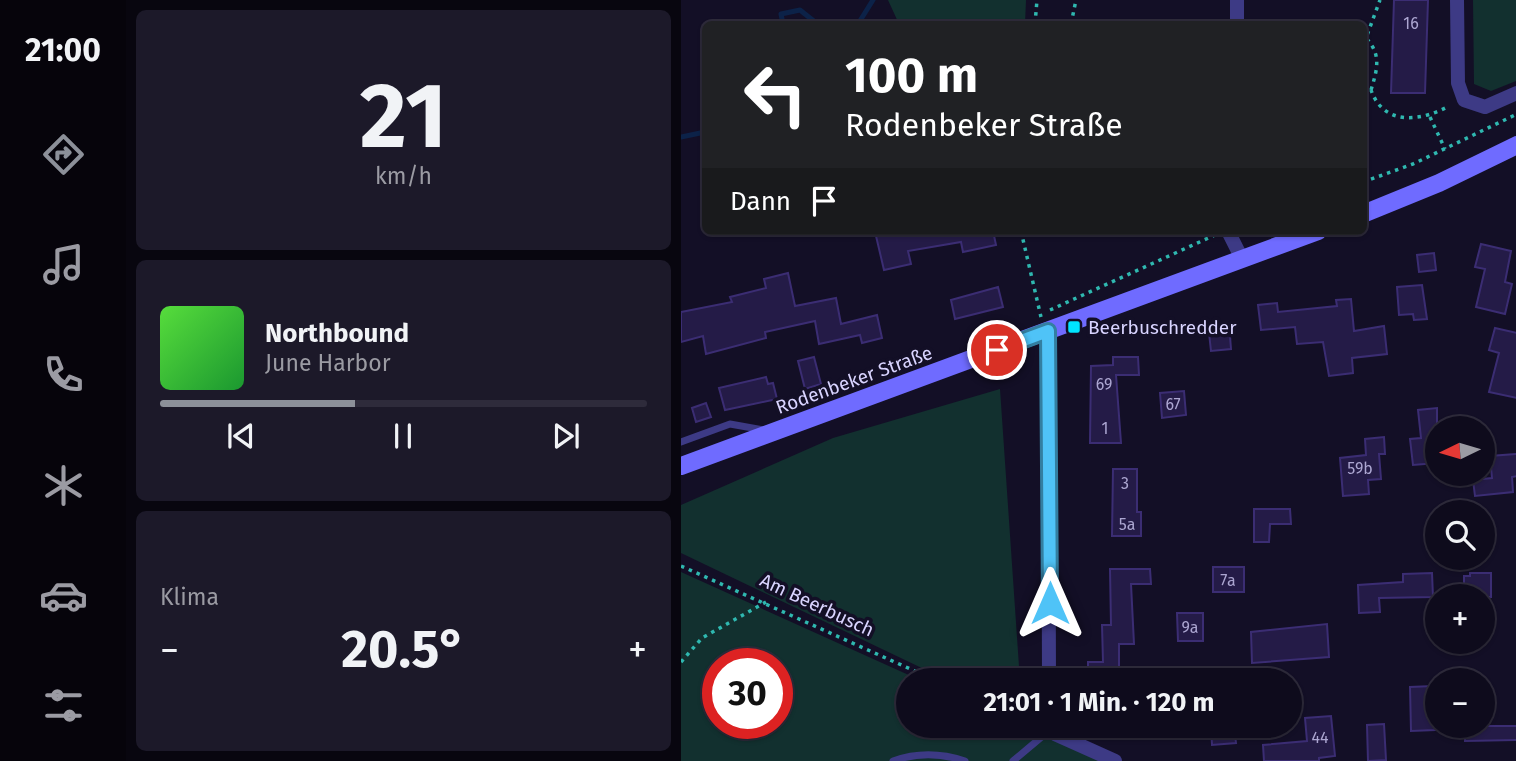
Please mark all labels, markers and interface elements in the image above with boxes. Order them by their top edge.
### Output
house number: 16 [1403,14,1419,33]
text: 21:00 [25,31,101,69]
text: 100 m [845,46,978,105]
icon: left [730,49,821,140]
text: 21 [360,62,447,171]
text: Rodenbeker Straße [845,106,1123,144]
icon: directions [39,130,88,179]
text: km/h [375,162,432,190]
icon: arrive [805,182,843,220]
text: Dann [730,186,791,217]
icon: music [39,240,88,289]
place label: Beerbuschredder [1088,316,1237,339]
text: Northbound [265,318,409,349]
marker: Beerbuschredder [1066,319,1082,335]
pin [967,320,1027,380]
icon: arrive [978,331,1016,369]
street label: Rodenbeker Straße [773,341,935,419]
text: June Harbor [265,349,391,377]
icon: phone [39,350,88,399]
house number: 69 [1096,375,1112,394]
house number: 67 [1165,395,1181,414]
north arrow [1425,416,1495,486]
map controls [1425,416,1495,738]
icon: previous [222,417,260,455]
icon: pause [384,417,422,455]
icon: next [547,417,585,455]
house number: 1 [1102,419,1108,438]
house number: 59b [1347,459,1373,478]
icon: climate [39,461,88,510]
house number: 3 [1121,474,1129,493]
button: search [1425,500,1495,570]
house number: 5a [1119,515,1135,534]
position arrow [1013,566,1087,640]
street label: Am Beerbusch [756,569,878,641]
icon: car [39,571,88,620]
house number: 7a [1220,571,1236,590]
text: Klima [160,583,219,611]
button: + [1425,584,1495,654]
text: 20.5° [341,618,466,681]
house number: 9a [1182,618,1198,637]
text: − [160,627,179,673]
text: + [628,627,647,673]
speed limit sign: 30 [702,648,793,739]
button: − [1425,668,1495,738]
icon: filters [39,681,88,730]
text: 21:01 · 1 Min. · 120 m [983,687,1215,718]
house number: 44 [1311,728,1329,747]

